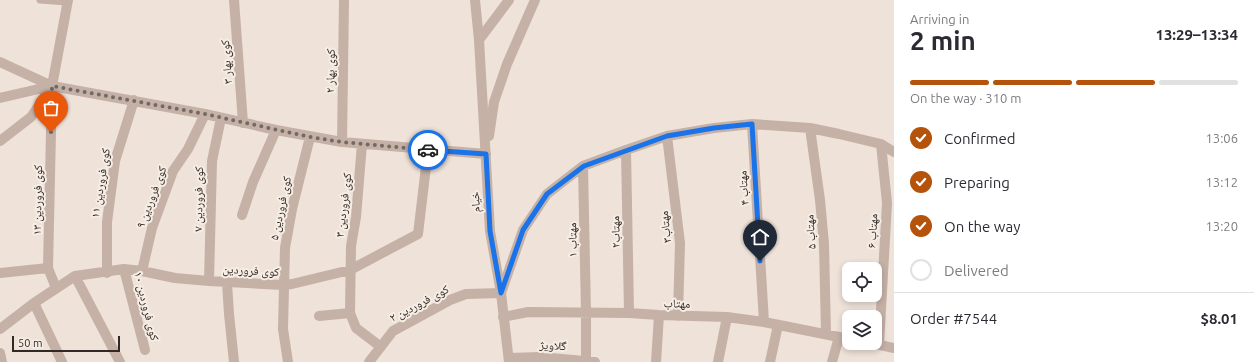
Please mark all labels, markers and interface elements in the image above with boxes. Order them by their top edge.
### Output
text: Arriving in [910,12,969,26]
text: 2 min [910,26,976,55]
text: 13:29–13:34 [1155,26,1238,43]
street label: کوی بهار ۳ [218,39,235,85]
street label: کوی بهار ۲ [323,49,338,93]
pin [34,91,68,132]
text: On the way · 310 m [910,91,1022,105]
icon: bag [40,97,62,119]
icon: check [910,127,932,149]
courier [408,130,448,170]
text: Confirmed [944,130,1016,147]
text: 13:06 [1205,131,1238,145]
icon: car [417,139,439,161]
street label: کوی فروردین ۱۱ [88,147,113,219]
street label: کوی فروردین ۹ [133,164,170,230]
street label: کوی فروردین ۱۳ [30,165,45,235]
street label: کوی فروردین ۷ [191,166,206,232]
street label: مهتاب ۴ [735,170,752,206]
icon: check [910,171,932,193]
street label: کوی فروردین ۳ [333,172,355,238]
text: Preparing [944,174,1010,191]
street label: کوی فروردین ۵ [267,175,294,241]
text: 13:12 [1205,175,1238,189]
street label: خیام [468,191,484,213]
street label: مهتاب۳ [657,210,675,244]
street label: مهتاب ۶ [865,213,881,249]
street label: مهتاب ۵ [802,214,819,250]
icon: check [910,215,932,237]
street label: مهتاب۲ [608,216,623,248]
text: On the way [944,218,1020,235]
text: 13:20 [1205,219,1238,233]
pin [743,220,777,261]
street label: مهتاب ۱ [565,222,580,258]
icon: home [749,226,771,248]
street label: کوی فروردین [222,262,280,279]
map controls [842,262,882,350]
button: locate [842,262,882,302]
text: Delivered [944,262,1009,279]
street label: کوی فروردین ۱۰ [131,270,162,342]
street label: کوی فروردین ۲ [387,282,451,325]
street label: مهتاب [664,296,690,311]
button: layers [842,310,882,350]
text: Order #7544 [910,310,997,327]
text: $8.01 [1200,310,1238,327]
scale bar [12,334,120,353]
text: 50 m [18,337,42,349]
street label: گلاویژ [538,338,567,354]

